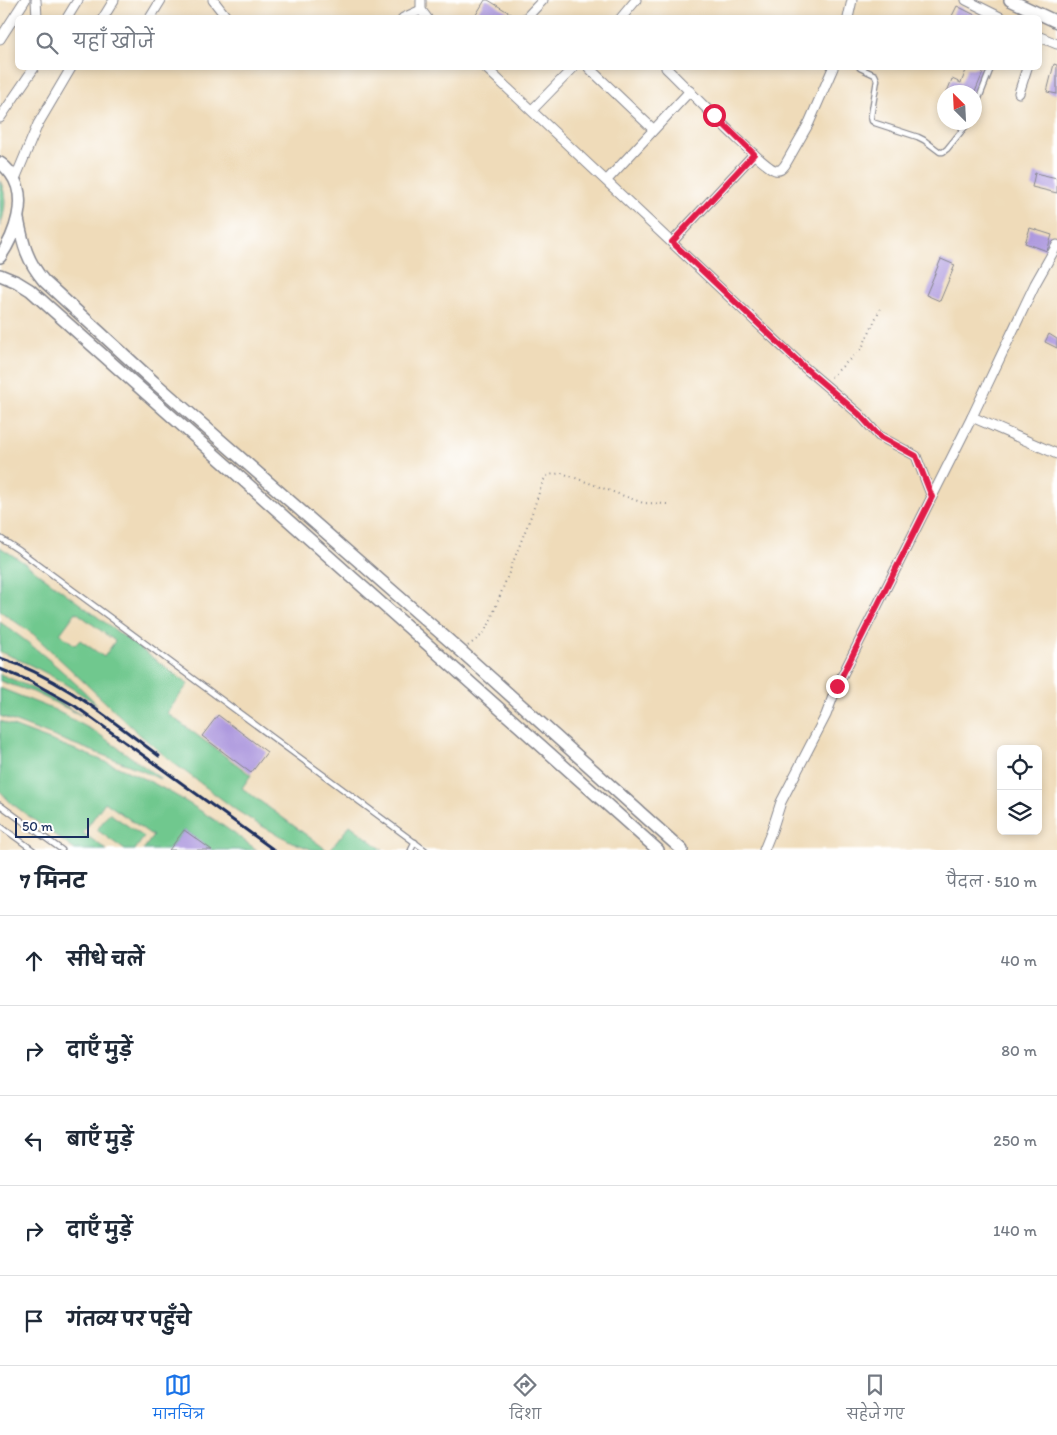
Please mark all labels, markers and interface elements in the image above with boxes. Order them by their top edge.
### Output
search box [15,15,1042,70]
icon: search [33,29,61,57]
text: यहाँ खोजें [73,30,154,53]
north arrow [937,85,982,130]
route start [703,104,726,127]
route end [826,675,849,698]
map controls [997,745,1042,835]
button: locate [997,745,1042,790]
button: layers [997,790,1042,835]
scale bar [15,815,89,838]
text: 50 m [22,818,53,835]
text: 7 मिनट [20,868,86,893]
text: पैदल · 510 m [946,872,1037,891]
icon: ahead [20,947,48,975]
text: सीधे चलें [67,948,144,971]
text: 40 m [1000,951,1037,970]
icon: right [20,1037,48,1065]
text: दाएँ मुड़ें [67,1038,133,1061]
text: 80 m [1001,1041,1037,1060]
icon: left [20,1127,48,1155]
text: बाएँ मुड़ें [67,1128,133,1151]
text: 250 m [993,1131,1037,1150]
icon: right [20,1217,48,1245]
text: दाएँ मुड़ें [67,1218,133,1241]
text: 140 m [993,1221,1037,1240]
icon: arrive [20,1307,48,1335]
text: गंतव्य पर पहुँचे [67,1308,191,1331]
tab: मानचित्र [153,1371,204,1430]
tab: दिशा [509,1371,541,1430]
tab: सहेजे गए [847,1371,904,1430]

